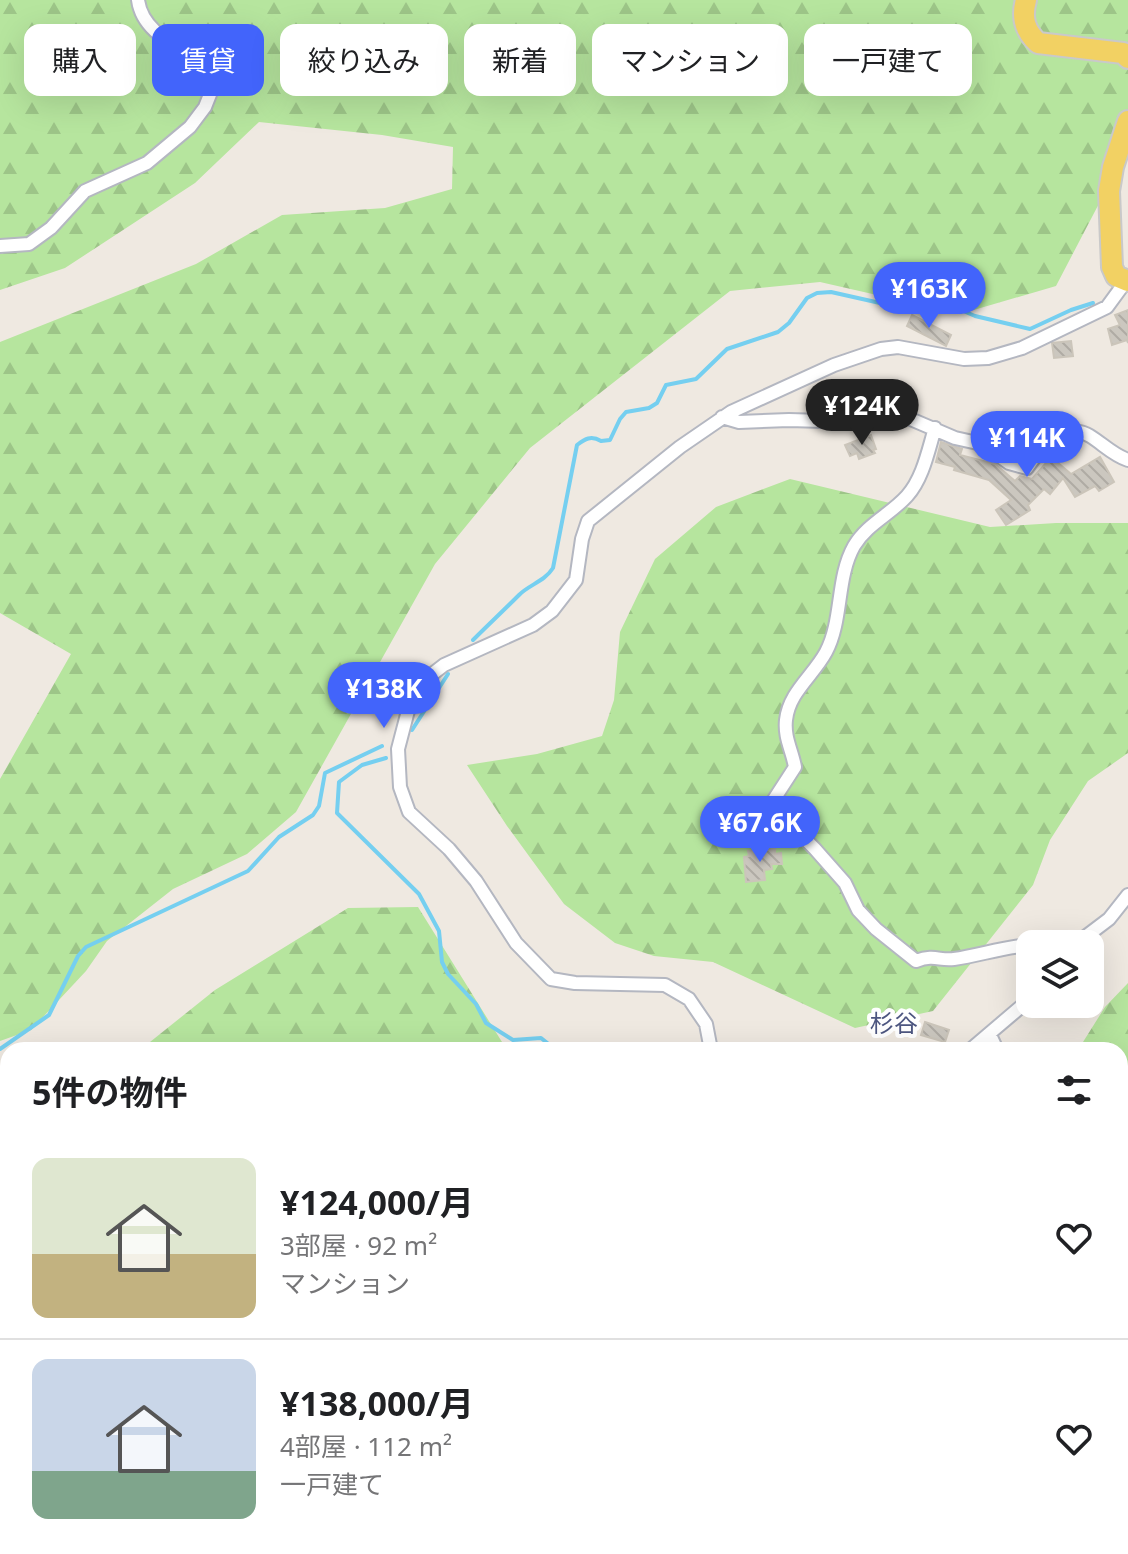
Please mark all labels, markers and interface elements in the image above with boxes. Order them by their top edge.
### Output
chip: 購入 [24,24,136,96]
chip: 賃貸 [152,24,264,96]
chip: 絞り込み [280,24,448,96]
chip: 新着 [464,24,576,96]
chip: マンション [592,24,788,96]
chip: 一戸建て [804,24,972,96]
pin: ¥163K [873,262,985,330]
text: ¥163K [891,270,967,306]
pin: ¥124K [806,379,918,447]
text: ¥124K [824,387,900,423]
pin: ¥114K [971,411,1083,479]
text: ¥114K [989,419,1065,455]
pin: ¥138K [328,662,440,730]
text: ¥138K [346,670,422,706]
pin: ¥67.6K [695,796,825,864]
text: ¥67.6K [718,804,802,840]
map controls [1016,930,1104,1018]
button: layers [1016,930,1104,1018]
district label: 杉谷 [870,1006,918,1039]
icon: filters [1052,1068,1096,1112]
text: 5件の物件 [32,1069,187,1115]
text: ¥124,000/月 [280,1179,474,1225]
icon: home [96,1190,192,1286]
icon: heart [1052,1216,1096,1260]
text: 3部屋 · 92 m² [280,1227,437,1263]
text: マンション [280,1265,410,1301]
text: ¥138,000/月 [280,1380,474,1426]
icon: home [96,1391,192,1487]
icon: heart [1052,1417,1096,1461]
text: 4部屋 · 112 m² [280,1428,452,1464]
text: 一戸建て [280,1466,384,1502]

